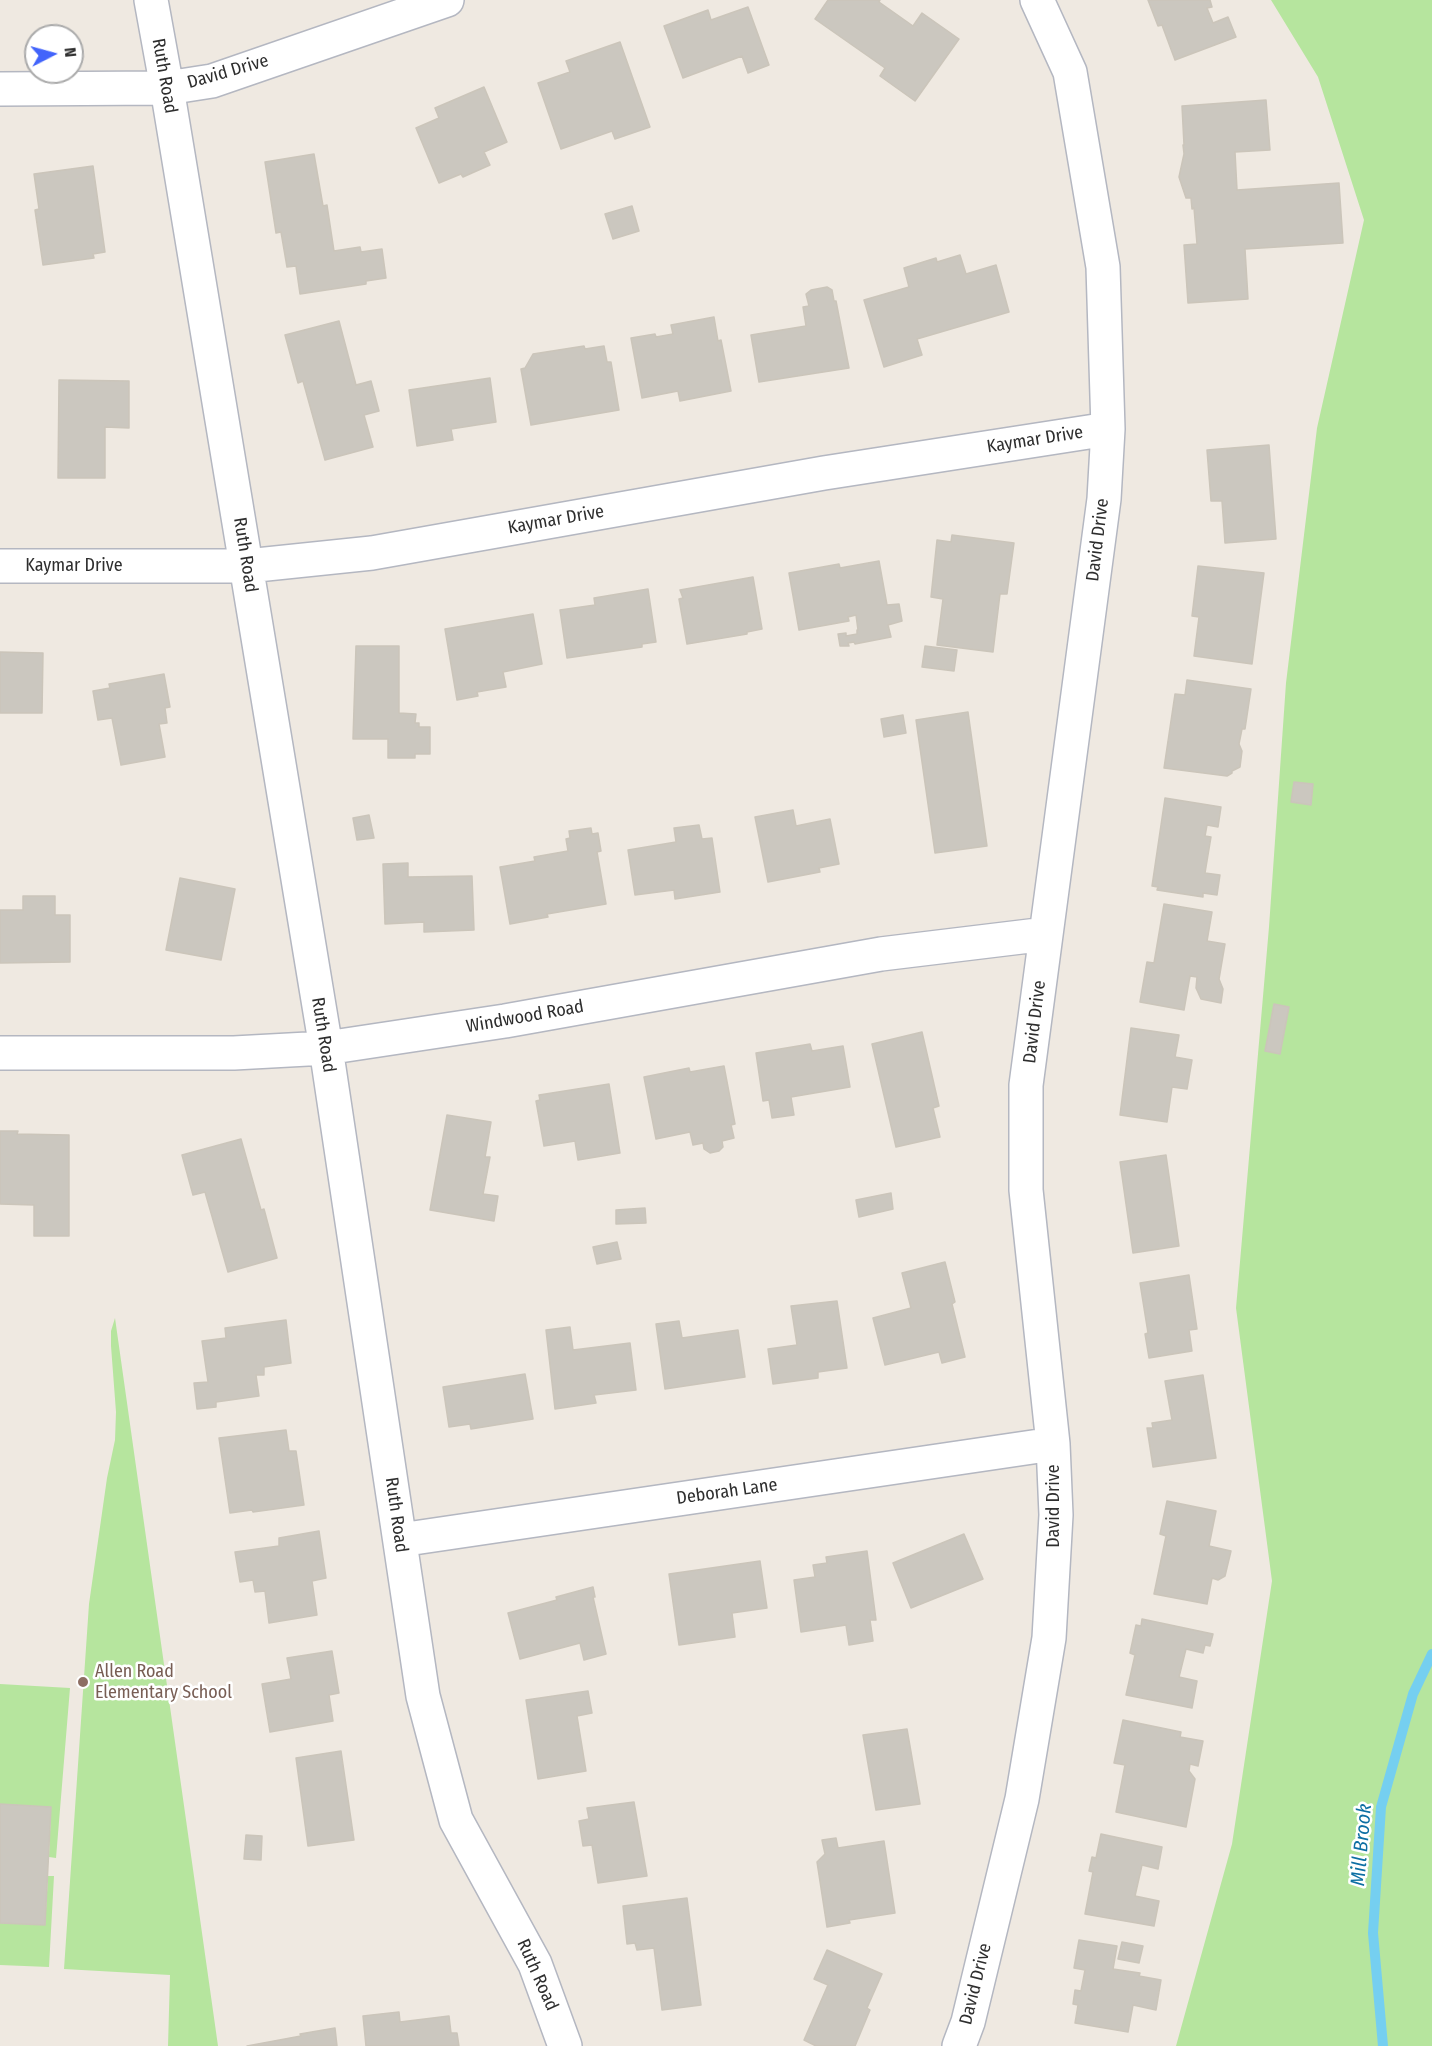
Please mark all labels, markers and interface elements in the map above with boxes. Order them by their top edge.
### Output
north arrow [24,24,84,84]
street label: Ruth Road [147,37,181,115]
text: N [60,47,80,58]
street label: David Drive [185,50,271,94]
street label: Kaymar Drive [985,422,1085,458]
street label: David Drive [1082,497,1114,583]
street label: Kaymar Drive [506,501,606,539]
street label: Ruth Road [228,516,262,594]
street label: Kaymar Drive [25,555,123,577]
street label: David Drive [1019,979,1051,1065]
street label: Ruth Road [306,996,340,1074]
street label: Windwood Road [464,996,586,1038]
street label: David Drive [1043,1464,1065,1548]
street label: Deborah Lane [675,1474,779,1510]
street label: Ruth Road [380,1476,412,1554]
place label: Allen Road Elementary School [95,1661,232,1704]
marker: Allen Road Elementary School [76,1675,90,1689]
water label: Mill Brook [1346,1803,1378,1887]
street label: Ruth Road [512,1936,562,2014]
street label: David Drive [955,1941,997,2027]

